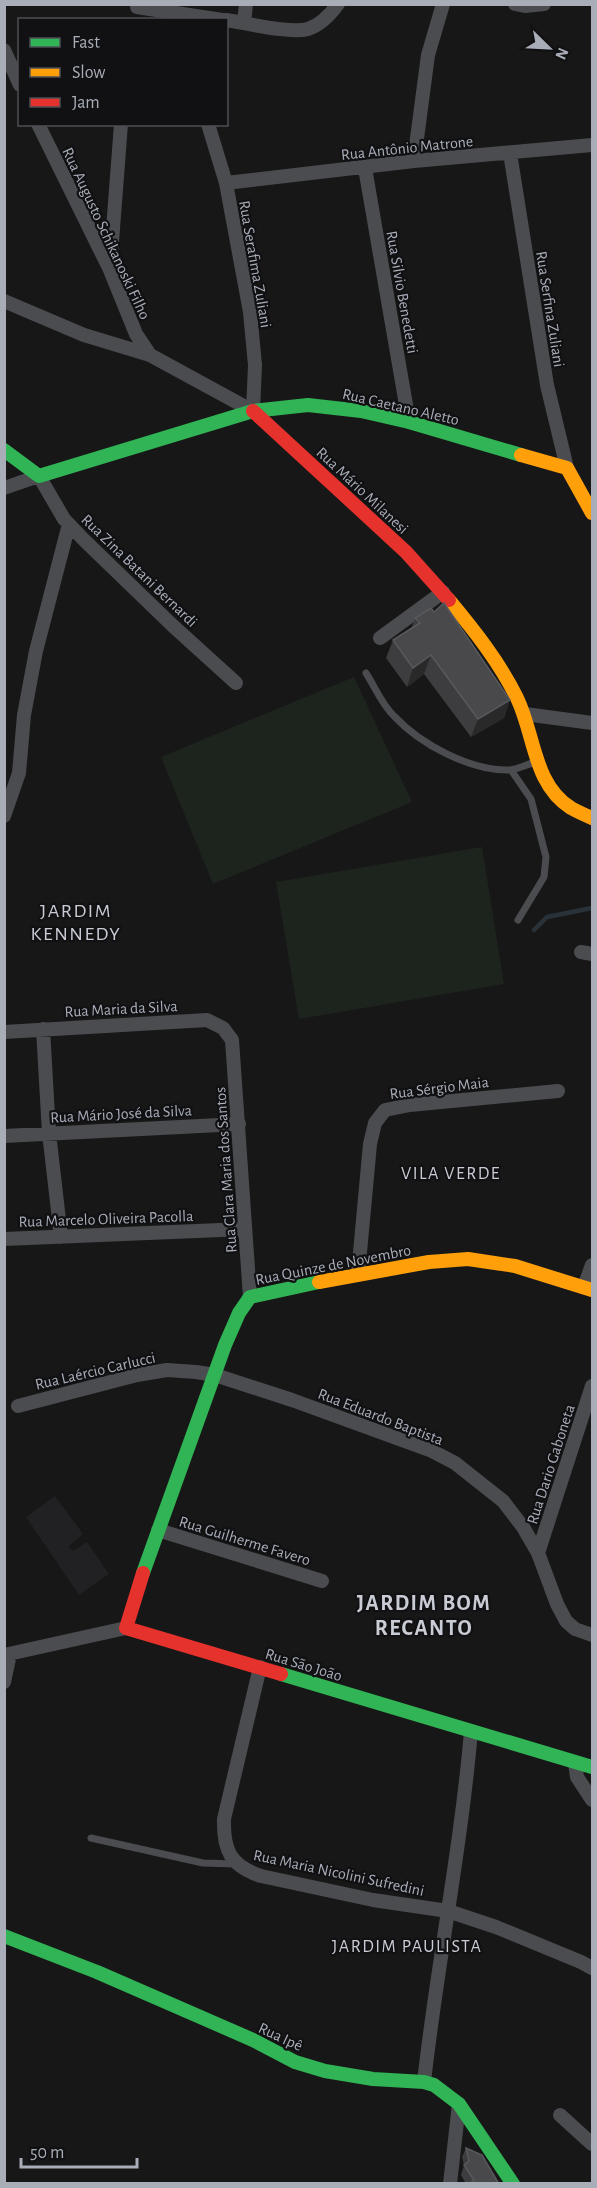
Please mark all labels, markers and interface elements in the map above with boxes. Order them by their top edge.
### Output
legend [18,18,228,126]
north arrow [519,18,579,78]
text: Fast [72,34,100,52]
text: N [552,45,571,62]
text: Slow [72,64,105,82]
text: Jam [72,94,100,112]
street label: Rua Antônio Matrone [340,133,474,163]
street label: Rua Augusto Schikanoski Filho [59,145,153,322]
street label: Rua Serafima Zuliani [236,199,274,329]
street label: Rua Silvio Benedetti [383,230,421,355]
street label: Rua Serfina Zuliani [533,250,567,368]
street label: Rua Caetano Aletto [341,386,461,428]
street label: Rua Mário Milanesi [313,444,411,537]
street label: Rua Zina Batani Bernardi [78,511,200,630]
district label: JARDIM KENNEDY [31,901,121,944]
street label: Rua Maria da Silva [64,998,178,1020]
street label: Rua Sérgio Maia [389,1074,490,1102]
street label: Rua Clara Maria dos Santos [212,1086,240,1253]
street label: Rua Mário José da Silva [50,1102,192,1126]
district label: VILA VERDE [401,1165,501,1183]
street label: Rua Marcelo Oliveira Pacolla [18,1208,194,1230]
street label: Rua Quinze de Novembro [254,1242,413,1289]
street label: Rua Laércio Carlucci [34,1349,157,1393]
street label: Rua Eduardo Baptista [316,1386,446,1448]
street label: Rua Dario Gaboneta [524,1403,578,1526]
street label: Rua Guilherme Favero [177,1513,312,1569]
district label: JARDIM BOM RECANTO [357,1592,491,1639]
street label: Rua São João [263,1646,344,1684]
street label: Rua Maria Nicolini Sufredini [252,1847,426,1899]
district label: JARDIM PAULISTA [332,1938,482,1956]
street label: Rua Ipê [256,2020,305,2054]
scale bar [21,2131,136,2169]
text: 50 m [30,2144,64,2162]

